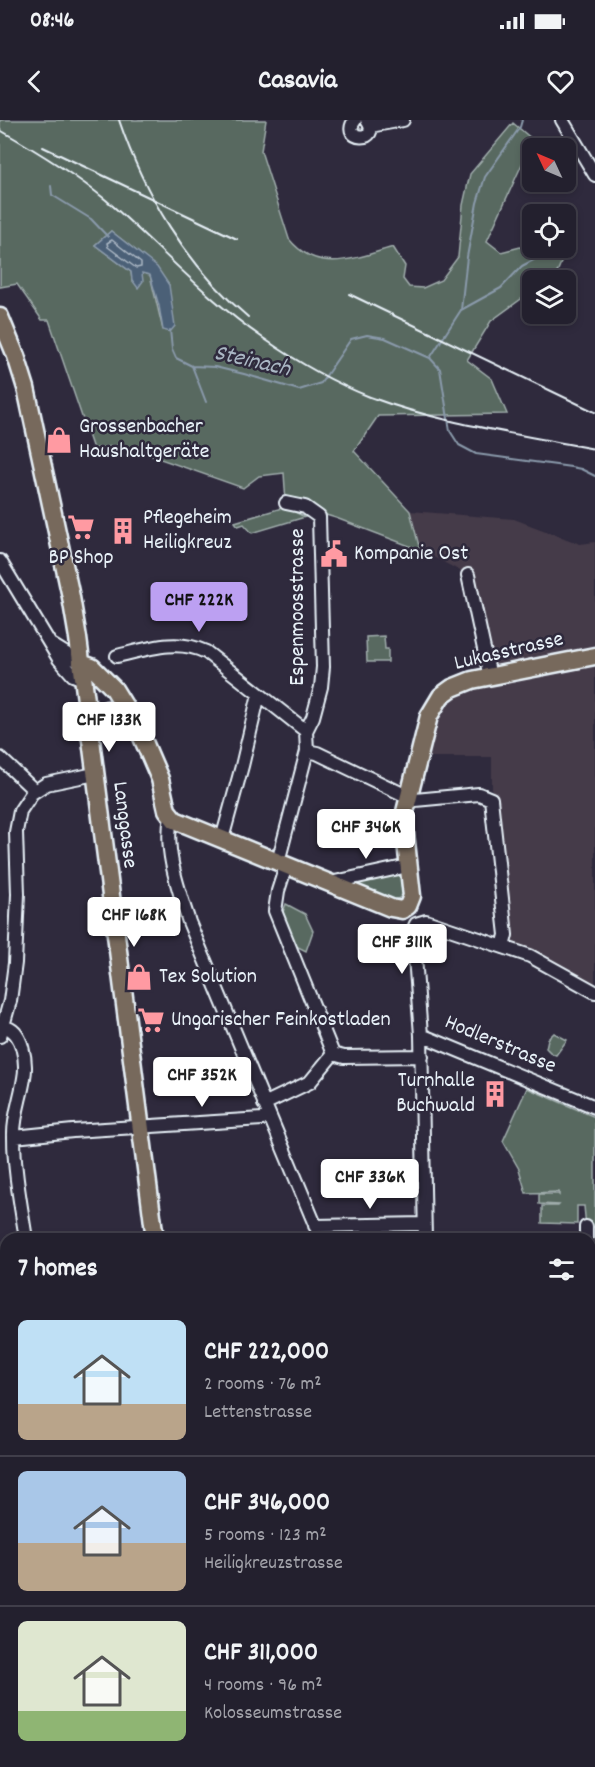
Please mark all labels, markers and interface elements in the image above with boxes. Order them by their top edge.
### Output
text: 08:46 [30,6,74,37]
text: Casavia [258,62,337,101]
icon: back [18,65,51,98]
icon: heart [544,65,577,98]
north arrow [522,138,576,192]
map controls [522,138,576,324]
button: locate [522,204,576,258]
button: layers [522,270,576,324]
water label: Steinach [210,337,294,387]
place label: Grossenbacher Haushaltgeräte [79,412,209,468]
shop icon: Grossenbacher Haushaltgeräte [44,425,74,455]
place label: Pflegeheim Heiligkreuz [143,503,232,559]
supermarket icon: BP Shop [66,512,96,542]
building icon: Pflegeheim Heiligkreuz [108,516,138,546]
street label: Espenmoosstrasse [283,528,314,686]
public building icon: Kompanie Ost [319,539,349,569]
place label: Kompanie Ost [354,539,468,570]
place label: BP Shop [48,543,114,574]
pin: CHF 222K [137,582,261,633]
text: CHF 222K [164,587,234,615]
street label: Lukasstrasse [451,624,567,680]
pin: CHF 133K [47,702,171,753]
text: CHF 133K [77,707,142,735]
street label: Langgasse [103,780,145,870]
pin: CHF 346K [304,809,428,860]
text: CHF 346K [331,814,401,842]
pin: CHF 168K [72,897,196,948]
text: CHF 168K [101,902,167,930]
pin: CHF 311K [340,924,464,975]
text: CHF 311K [372,929,432,957]
shop icon: Tex Solution [124,962,154,992]
place label: Tex Solution [159,962,257,993]
supermarket icon: Ungarischer Feinkostladen [136,1005,166,1035]
place label: Ungarischer Feinkostladen [171,1005,391,1036]
street label: Hodlerstrasse [439,1008,561,1082]
pin: CHF 352K [140,1057,264,1108]
text: CHF 352K [167,1062,237,1090]
place label: Turnhalle Buchwald [396,1066,475,1122]
building icon: Turnhalle Buchwald [480,1079,510,1109]
pin: CHF 336K [308,1159,432,1210]
text: CHF 336K [335,1164,405,1192]
text: 7 homes [18,1251,98,1288]
icon: filters [545,1253,578,1286]
text: CHF 222,000 [204,1334,329,1371]
icon: home [66,1344,138,1416]
text: 2 rooms · 76 m² [204,1371,322,1399]
text: Lettenstrasse [204,1399,312,1427]
text: CHF 346,000 [204,1485,330,1522]
icon: home [66,1495,138,1567]
text: 5 rooms · 123 m² [204,1522,327,1550]
text: Heiligkreuzstrasse [204,1550,343,1578]
text: CHF 311,000 [204,1635,318,1672]
icon: home [66,1645,138,1717]
text: 4 rooms · 96 m² [204,1672,323,1700]
text: Kolosseumstrasse [204,1700,342,1728]

